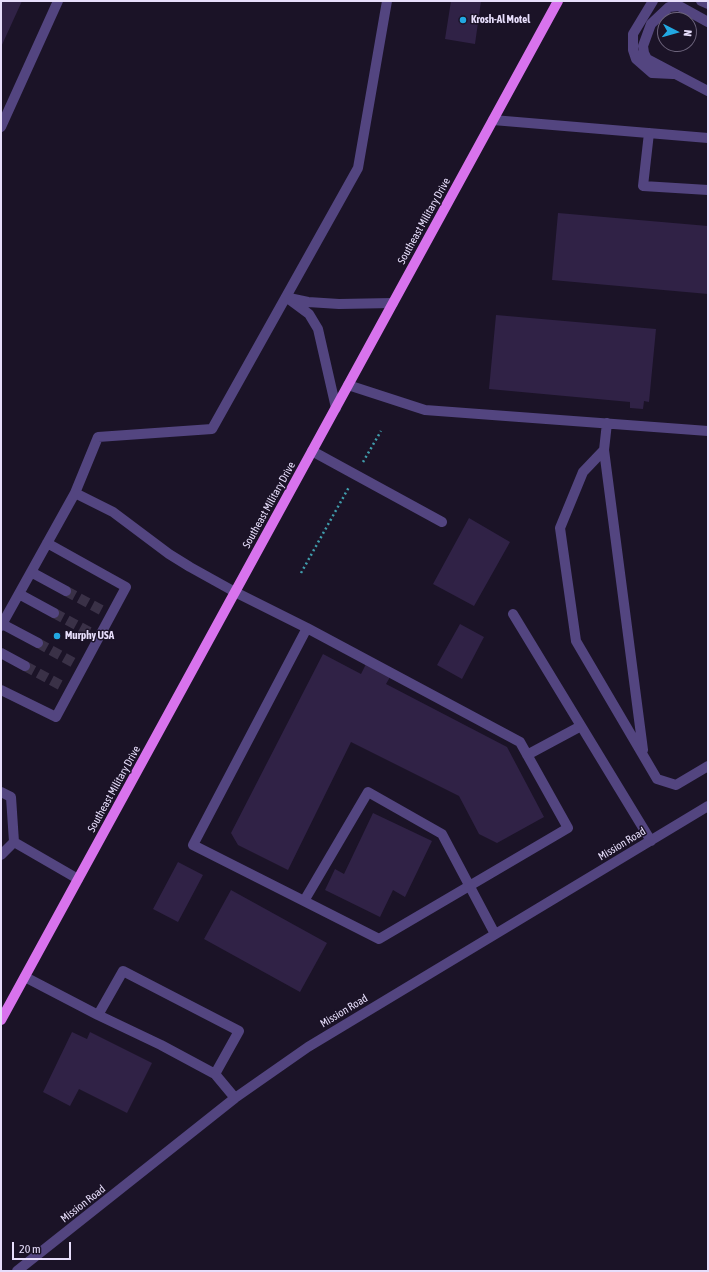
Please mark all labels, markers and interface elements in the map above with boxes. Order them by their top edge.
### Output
north arrow [657,12,697,52]
place label: Krosh-Al Motel [471,13,530,27]
marker: Krosh-Al Motel [458,15,468,25]
text: N [682,29,694,37]
street label: Southeast Military Drive [395,176,453,266]
street label: Southeast Military Drive [240,460,298,550]
place label: Murphy USA [65,629,114,643]
marker: Murphy USA [52,631,62,641]
street label: Southeast Military Drive [85,744,143,834]
street label: Mission Road [596,825,648,863]
street label: Mission Road [318,992,370,1030]
street label: Mission Road [58,1182,108,1226]
scale bar [14,1234,73,1260]
text: 20 m [19,1242,41,1256]

